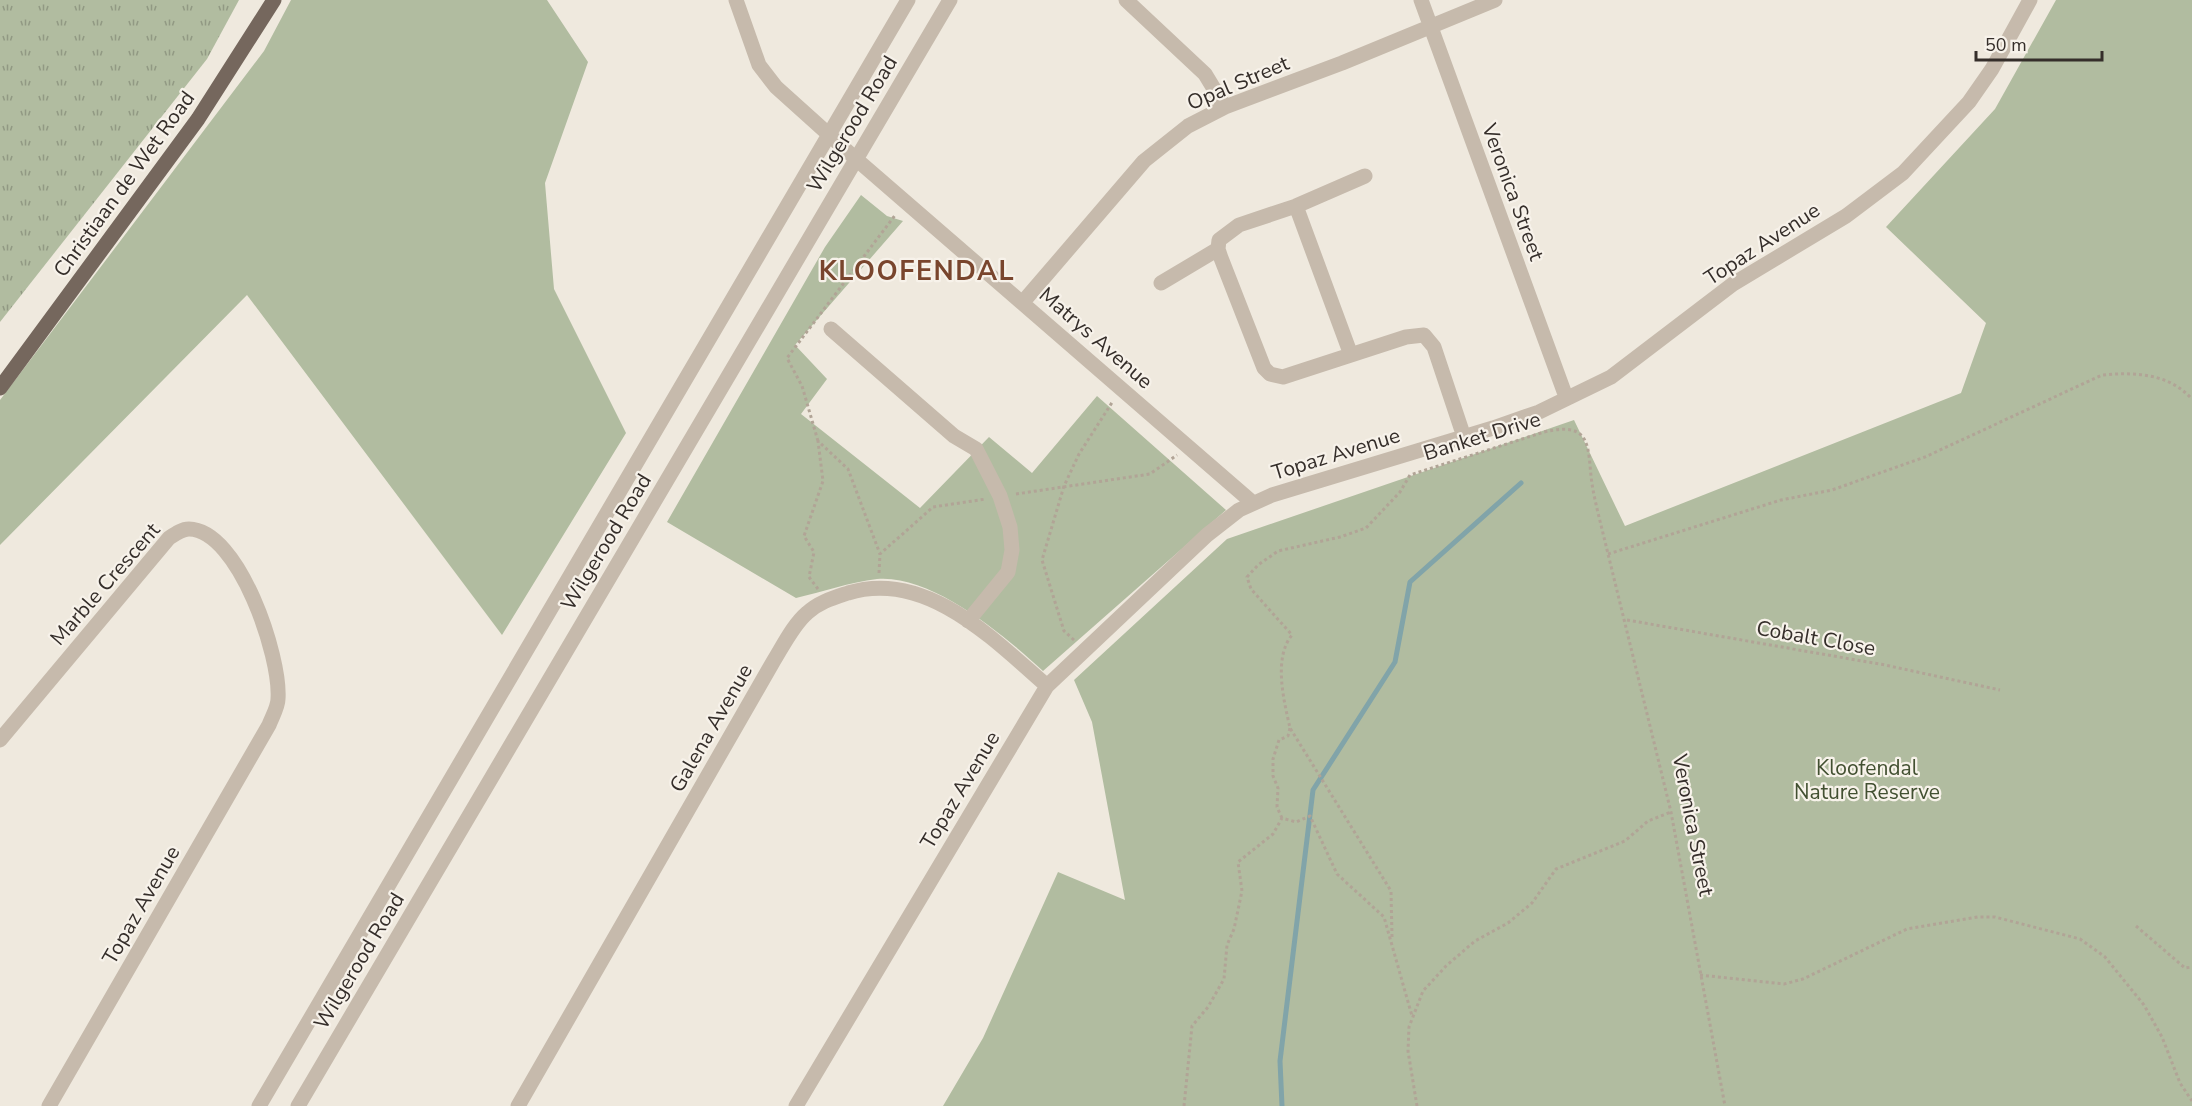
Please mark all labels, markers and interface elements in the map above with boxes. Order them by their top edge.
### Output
scale bar [1976,24,2102,62]
text: 50 m [1985,33,2027,57]
street label: Opal Street [1183,49,1294,117]
street label: Wilgerood Road [800,50,904,198]
street label: Christiaan de Wet Road [47,85,201,283]
street label: Veronica Street [1475,119,1551,265]
street label: Topaz Avenue [1699,196,1825,292]
district label: KLOOFENDAL [819,253,1015,290]
street label: Matrys Avenue [1033,281,1159,395]
street label: Banket Drive [1420,405,1544,467]
street label: Topaz Avenue [1268,421,1404,487]
street label: Wilgerood Road [554,468,658,616]
street label: Marble Crescent [44,516,167,651]
street label: Cobalt Close [1754,614,1878,662]
street label: Galena Avenue [663,659,759,797]
street label: Topaz Avenue [914,726,1006,854]
street label: Veronica Street [1665,751,1721,899]
park label: Kloofendal Nature Reserve [1794,754,1940,806]
street label: Topaz Avenue [96,841,186,969]
street label: Wilgerood Road [307,887,411,1035]

